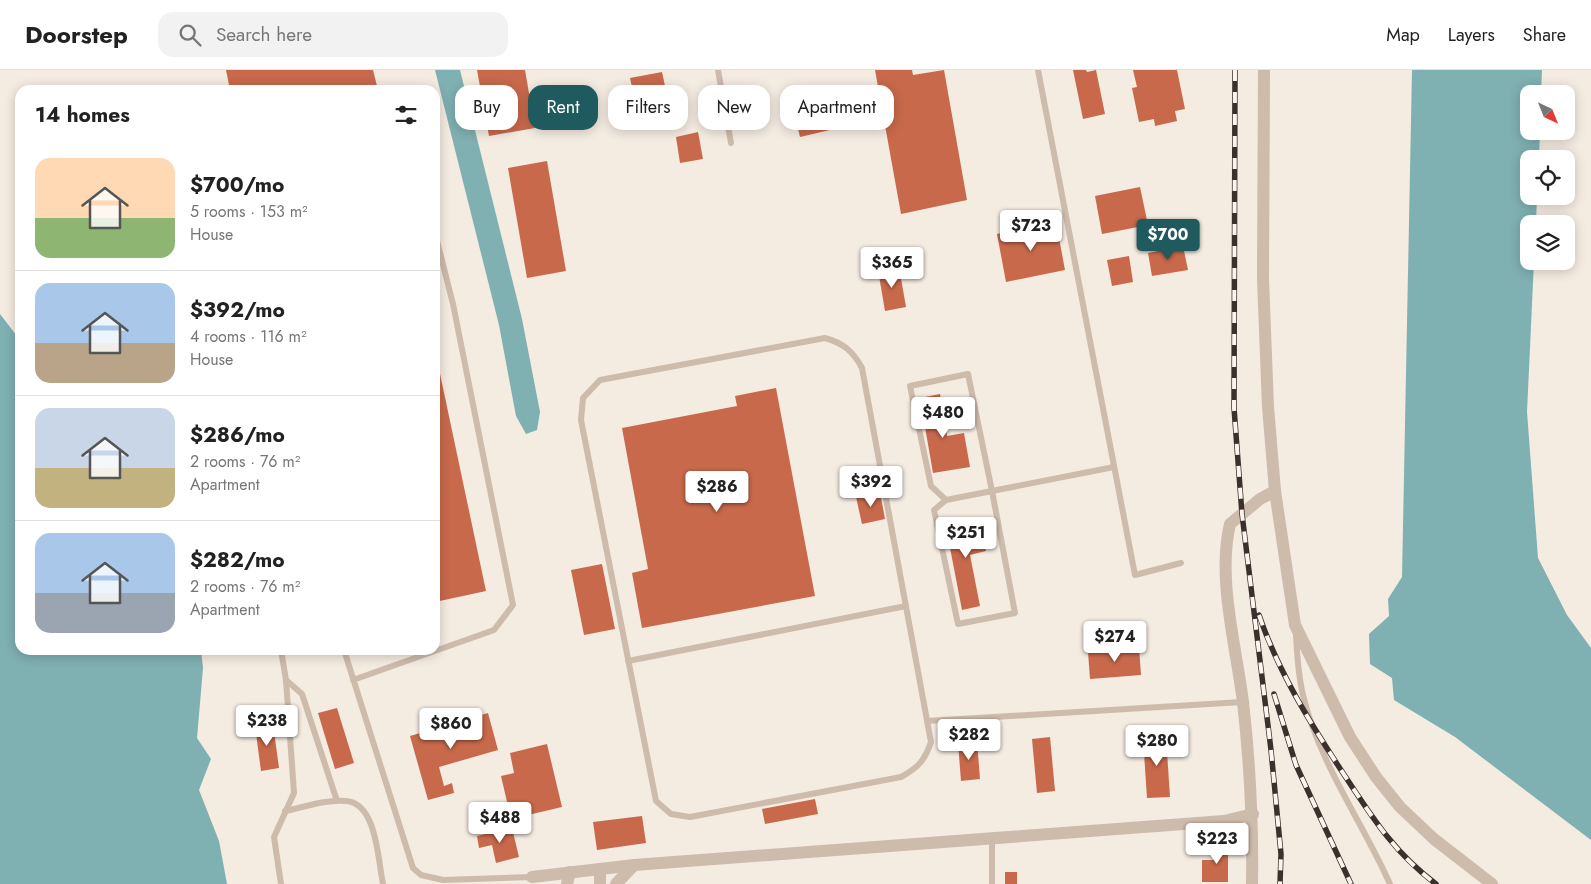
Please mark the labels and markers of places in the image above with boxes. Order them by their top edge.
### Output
pin: $723 [1001,210,1061,252]
pin: $700 [1138,218,1198,261]
pin: $365 [862,246,922,289]
pin: $480 [913,396,973,439]
pin: $392 [841,466,901,508]
pin: $286 [687,470,747,513]
pin: $251 [936,516,996,559]
pin: $274 [1085,620,1145,663]
pin: $238 [237,704,297,747]
pin: $860 [421,708,481,750]
pin: $282 [939,718,999,761]
pin: $280 [1127,724,1187,767]
pin: $488 [470,802,530,844]
pin: $223 [1187,822,1247,865]

